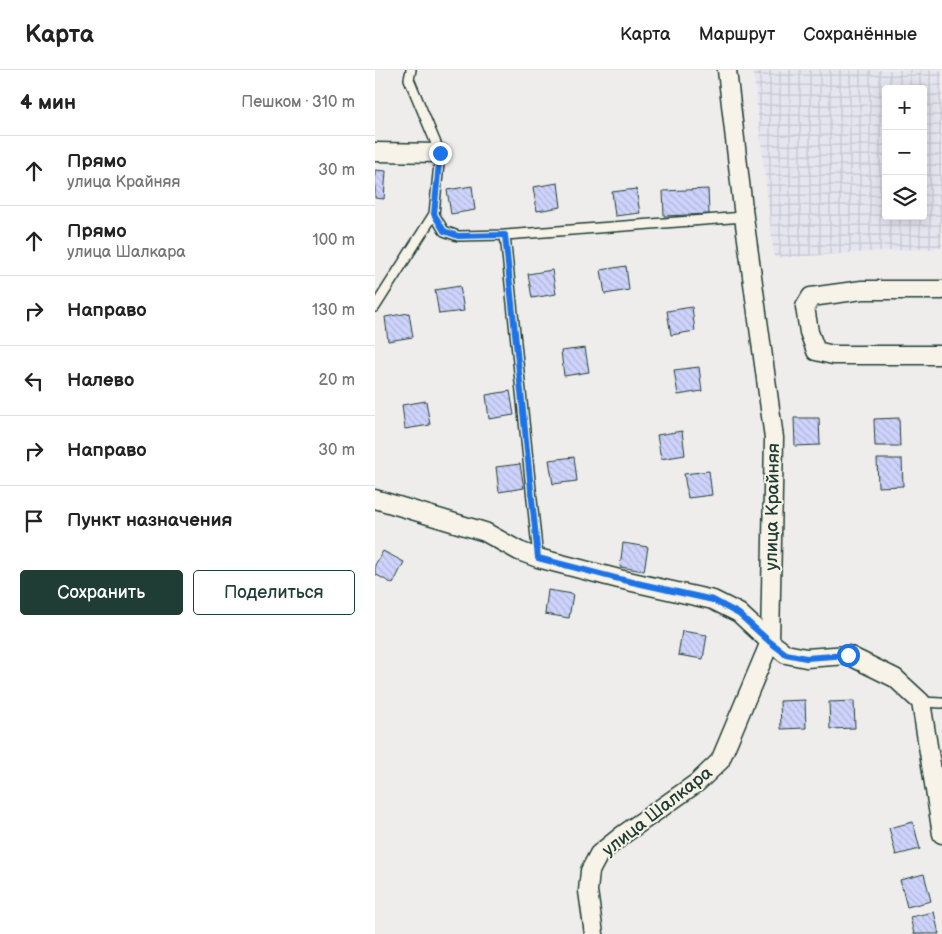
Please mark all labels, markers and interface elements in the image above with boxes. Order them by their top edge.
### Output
text: Карта [25,20,94,49]
text: Карта [620,24,671,45]
text: Маршрут [699,24,775,45]
text: Сохранённые [803,24,917,45]
map controls [882,85,927,220]
button: + [882,85,927,130]
text: 4 мин [20,90,76,115]
text: Пешком · 310 m [241,93,355,112]
button: − [882,130,927,175]
route end [429,142,452,165]
text: Прямо [67,150,127,173]
icon: ahead [20,157,48,185]
text: 30 m [318,161,355,180]
text: улица Крайняя [67,173,180,192]
button: layers [882,175,927,220]
text: Прямо [67,220,127,243]
icon: ahead [20,227,48,255]
text: 100 m [312,231,355,250]
text: улица Шалкара [67,243,186,262]
icon: right [20,297,48,325]
text: Направо [67,299,147,322]
text: 130 m [312,301,355,320]
icon: left [20,367,48,395]
text: Налево [67,369,134,392]
text: 20 m [319,371,355,390]
icon: right [20,437,48,465]
text: Направо [67,439,147,462]
text: 30 m [318,441,355,460]
street label: улица Крайняя [761,443,784,571]
icon: arrive [20,507,48,535]
text: Пункт назначения [67,509,232,532]
button: Сохранить [20,570,183,615]
button: Поделиться [193,570,355,615]
route start [837,644,860,667]
street label: улица Шалкара [598,762,717,861]

